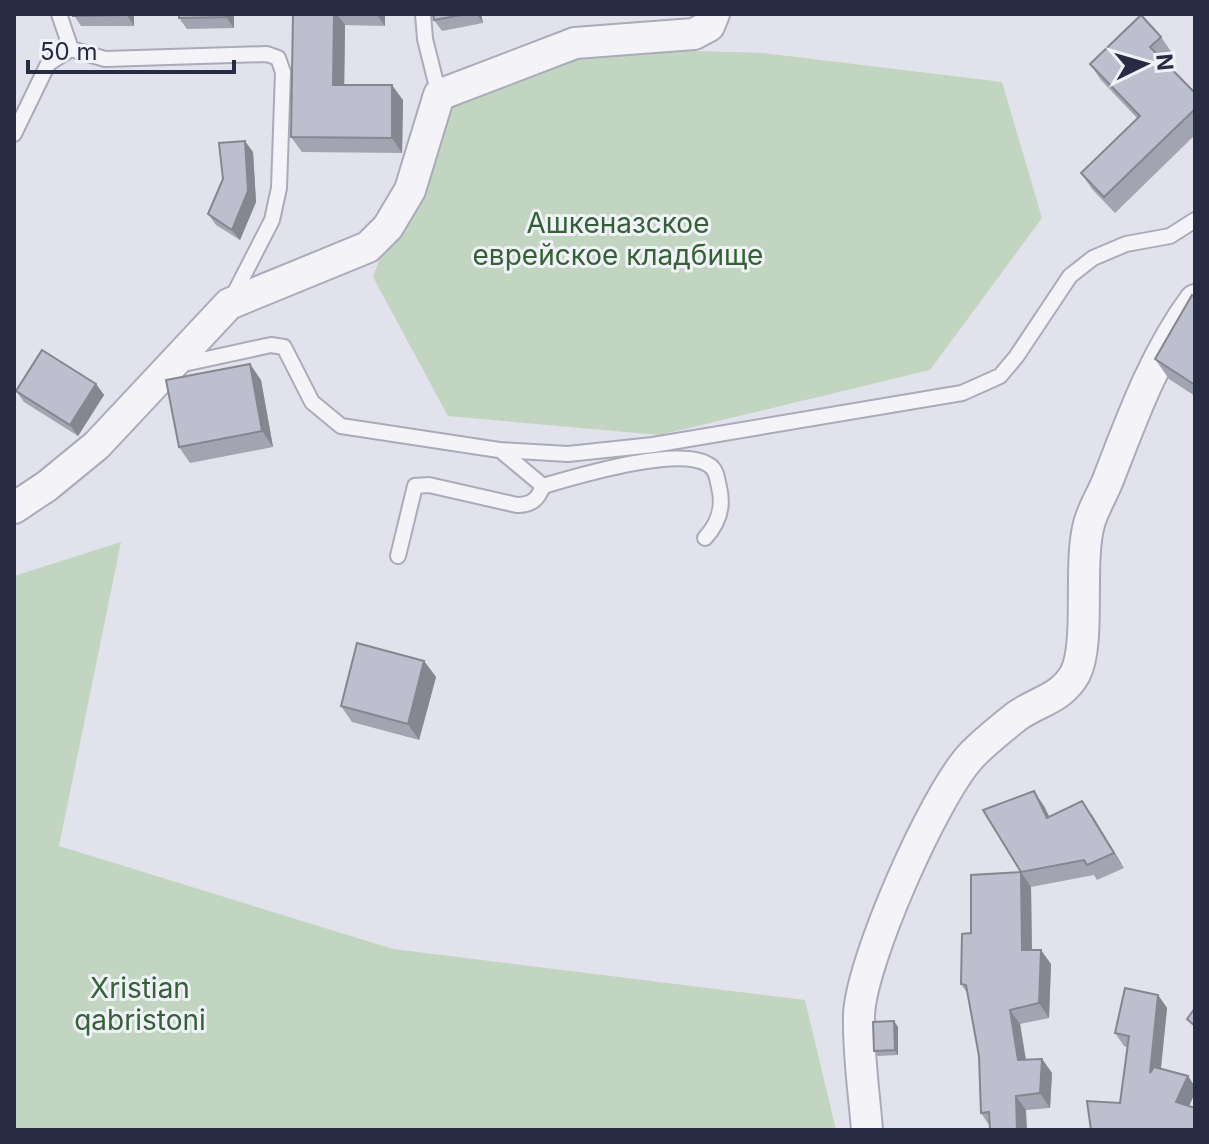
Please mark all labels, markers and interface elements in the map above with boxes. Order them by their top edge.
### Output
scale bar [28,24,234,74]
north arrow [1105,24,1185,104]
text: 50 m [40,37,98,66]
text: N [1151,53,1179,72]
park label: Ашкеназское еврейское кладбище [473,206,763,272]
park label: Xristian qabristoni [74,971,206,1037]

